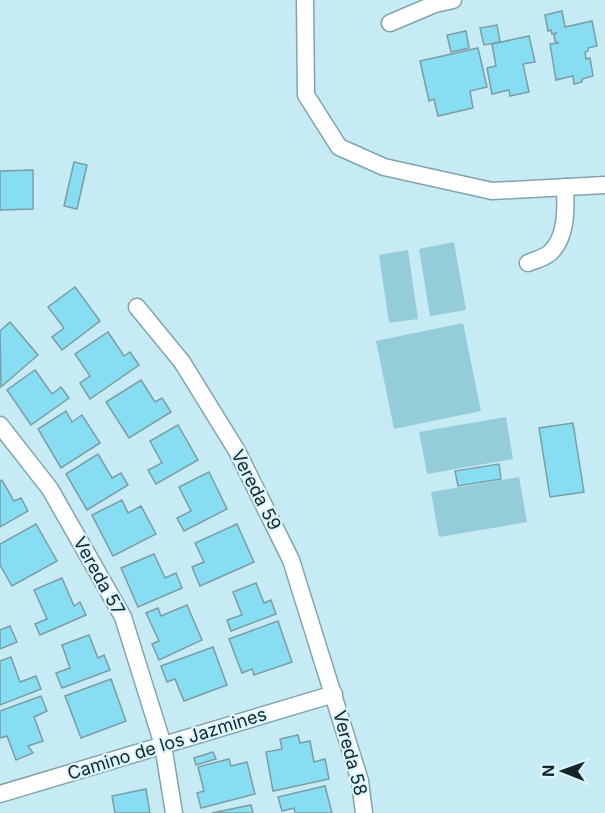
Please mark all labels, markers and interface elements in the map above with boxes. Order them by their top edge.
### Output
street label: Vereda 59 [227,446,286,533]
street label: Vereda 57 [69,533,130,619]
street label: Camino de los Jazmines [65,703,269,784]
street label: Vereda 58 [329,708,372,798]
north arrow [533,741,593,801]
text: N [538,764,558,777]

